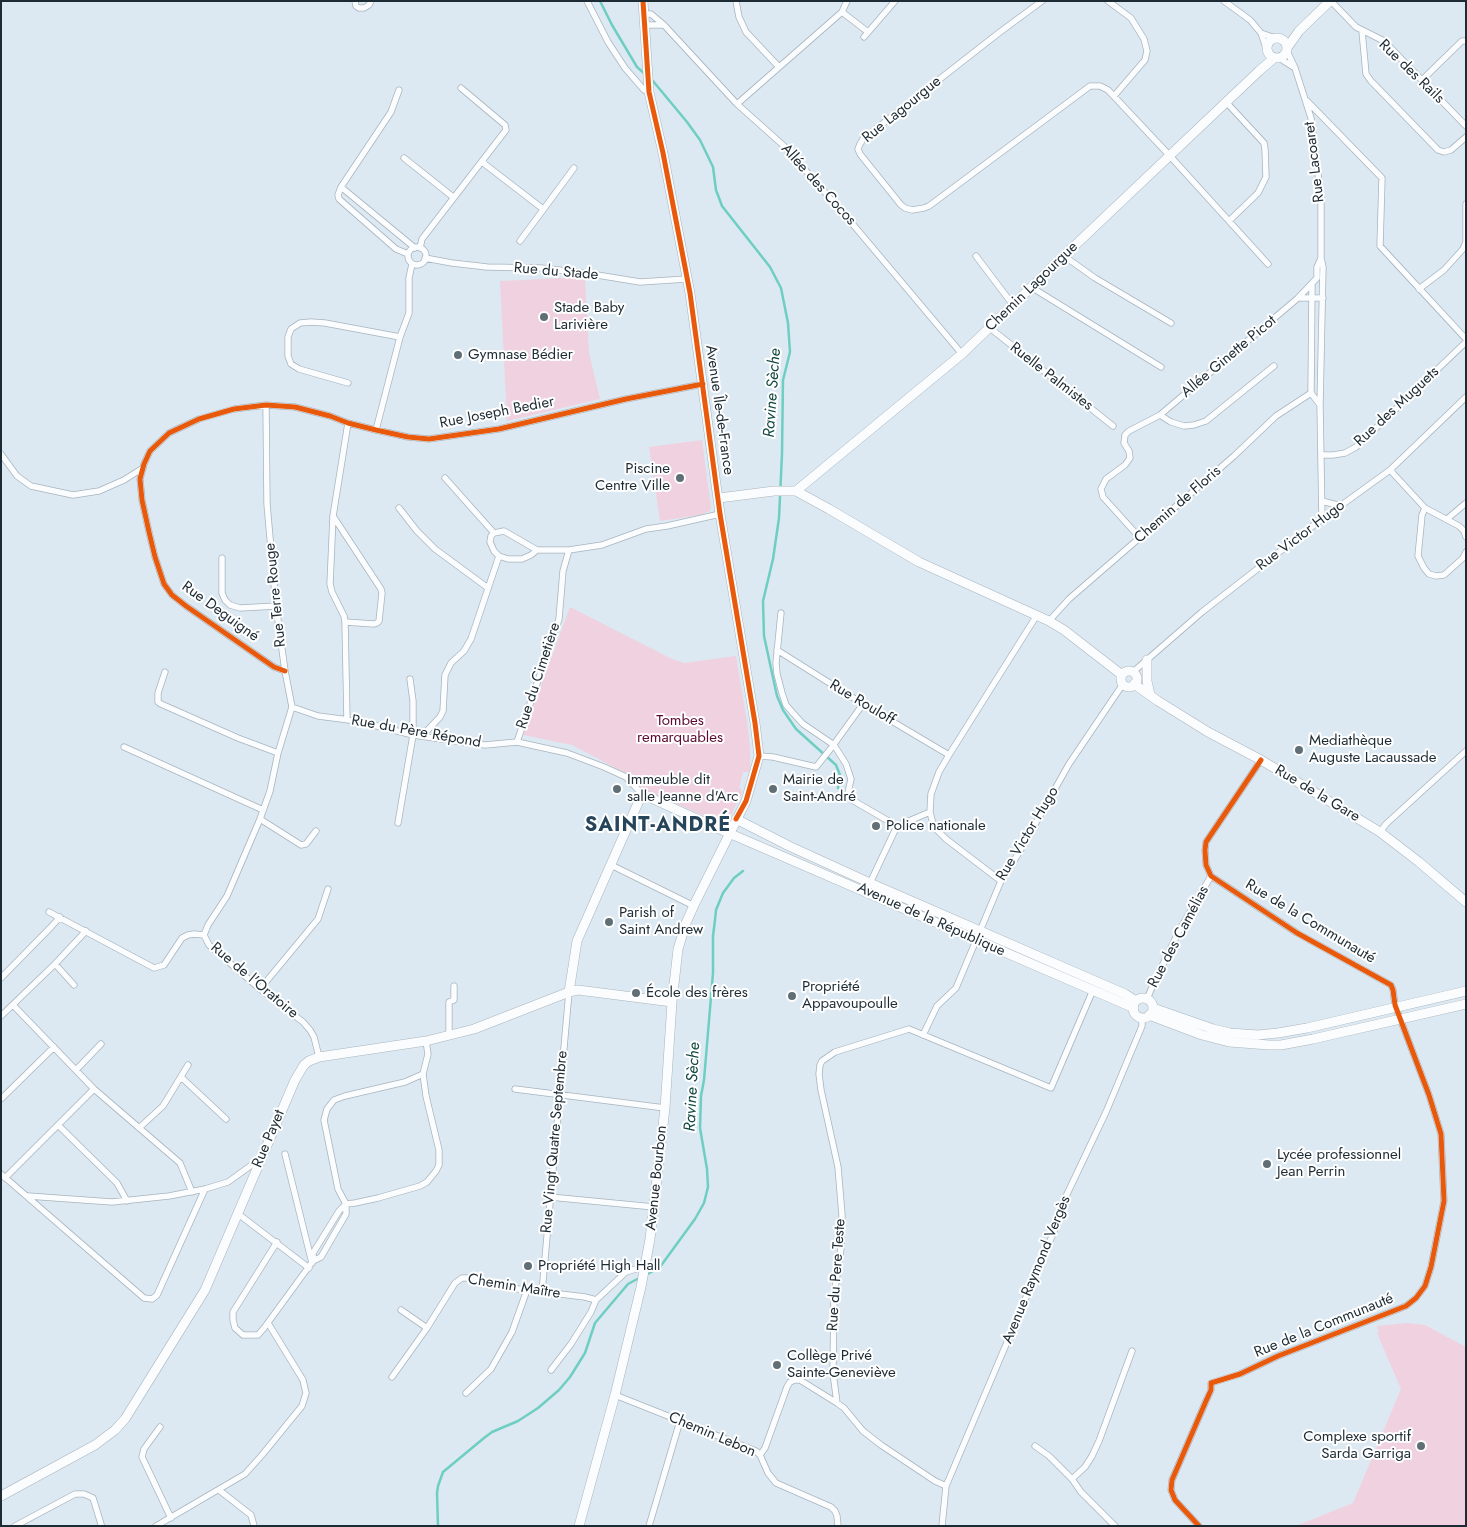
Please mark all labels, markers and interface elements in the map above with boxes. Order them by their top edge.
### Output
street label: Rue des Rails [1374,36,1448,108]
street label: Rue Lagourgue [859,73,945,147]
street label: Rue Lacoaret [1301,121,1329,203]
street label: Allée des Cocos [777,141,859,229]
street label: Chemin Lagourgue [982,238,1082,336]
street label: Rue du Stade [513,259,599,285]
place label: Stade Baby Larivière [554,299,624,334]
marker: Stade Baby Larivière [538,311,550,323]
street label: Allée Ginette Picot [1178,312,1280,402]
street label: Ruelle Palmistes [1006,339,1096,415]
street label: Avenue Île-de-France [701,344,737,476]
place label: Gymnase Bédier [468,346,573,364]
water label: Ravine Sèche [760,348,786,438]
marker: Gymnase Bédier [452,349,464,361]
street label: Rue des Muguets [1351,363,1443,451]
street label: Rue Joseph Bedier [438,393,556,433]
place label: Piscine Centre Ville [595,460,670,495]
street label: Chemin de Floris [1131,462,1225,548]
marker: Piscine Centre Ville [674,472,686,484]
street label: Rue Victor Hugo [1253,497,1349,575]
street label: Rue Terre Rouge [262,542,290,648]
street label: Rue Deguigné [178,578,262,646]
street label: Rue du Cimetière [513,620,565,732]
street label: Rue Rouloff [826,676,898,730]
street label: Rue du Père Répond [350,712,482,752]
park label: Tombes remarquables [637,712,723,747]
place label: Mediathèque Auguste Lacaussade [1309,732,1437,767]
marker: Mediathèque Auguste Lacaussade [1293,744,1305,756]
street label: Rue de la Gare [1271,762,1363,826]
place label: Immeuble dit salle Jeanne d'Arc [627,771,738,806]
place label: Mairie de Saint-André [783,771,856,806]
marker: Immeuble dit salle Jeanne d'Arc [611,783,623,795]
marker: Mairie de Saint-André [767,783,779,795]
street label: Rue Victor Hugo [993,784,1063,884]
district label: SAINT-ANDRÉ [583,814,733,838]
place label: Police nationale [886,817,986,835]
marker: Police nationale [870,820,882,832]
street label: Rue de la Communauté [1242,876,1378,968]
street label: Avenue de la République [854,879,1008,961]
street label: Rue des Camélias [1145,883,1213,991]
place label: Parish of Saint Andrew [619,904,703,939]
marker: Parish of Saint Andrew [603,916,615,928]
street label: Rue de l'Oratoire [206,939,302,1023]
place label: Propriété Appavoupoulle [802,978,898,1013]
place label: École des frères [646,984,748,1002]
marker: École des frères [630,987,642,999]
marker: Propriété Appavoupoulle [786,990,798,1002]
water label: Ravine Sèche [681,1042,705,1132]
street label: Rue Vingt Quatre Septembre [538,1050,572,1234]
street label: Rue Payet [249,1107,289,1171]
street label: Avenue Bourbon [643,1125,671,1231]
place label: Lycée professionnel Jean Perrin [1277,1146,1401,1181]
marker: Lycée professionnel Jean Perrin [1261,1158,1273,1170]
street label: Avenue Raymond Vergès [999,1193,1075,1347]
street label: Rue du Pere Teste [824,1218,850,1332]
place label: Propriété High Hall [538,1257,661,1275]
marker: Propriété High Hall [522,1260,534,1272]
street label: Chemin Maître [466,1271,562,1303]
street label: Rue de la Communauté [1252,1290,1396,1362]
place label: Collège Privé Sainte-Geneviève [787,1347,896,1382]
marker: Collège Privé Sainte-Geneviève [771,1359,783,1371]
street label: Chemin Lebon [666,1409,758,1461]
place label: Complexe sportif Sarda Garriga [1303,1428,1411,1463]
marker: Complexe sportif Sarda Garriga [1415,1440,1427,1452]

